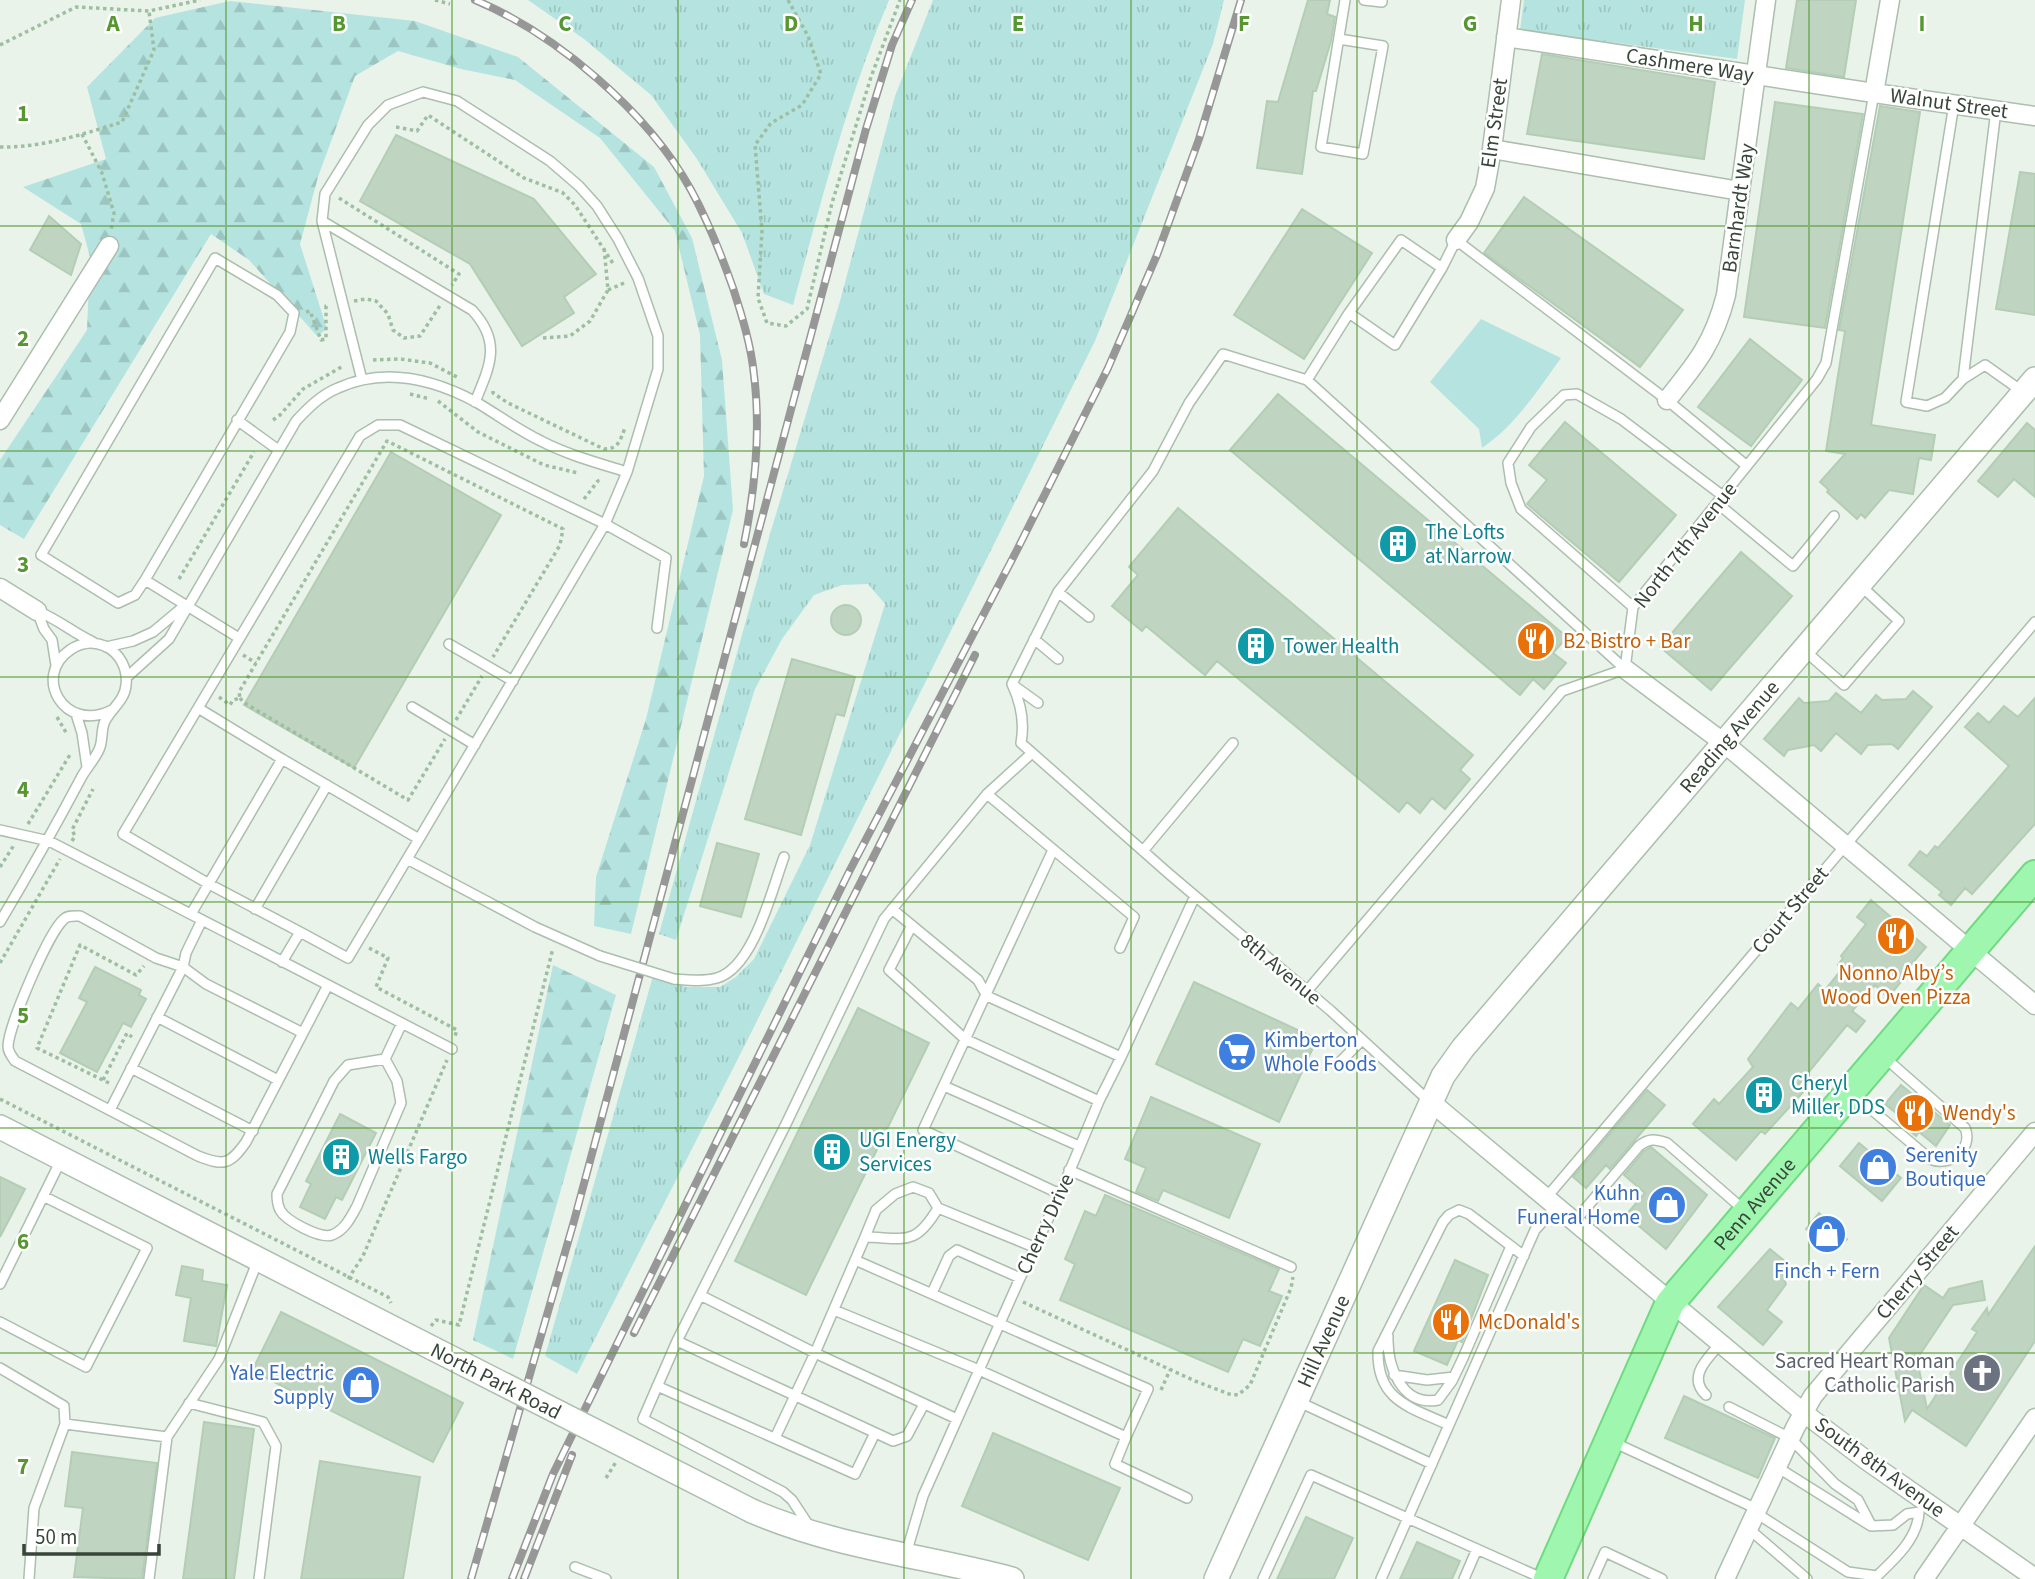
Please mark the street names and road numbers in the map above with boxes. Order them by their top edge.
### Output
street label: Cashmere Way [1624,40,1756,90]
street label: Elm Street [1473,76,1515,170]
street label: Walnut Street [1888,80,2010,126]
street label: Barnhardt Way [1714,141,1762,275]
street label: North 7th Avenue [1626,476,1744,614]
street label: Reading Avenue [1672,673,1786,800]
street label: Court Street [1744,860,1836,960]
street label: 8th Avenue [1234,926,1328,1012]
street label: Penn Avenue [1706,1151,1803,1257]
street label: Cherry Drive [1008,1169,1082,1279]
street label: Cherry Street [1868,1218,1966,1326]
street label: Hill Avenue [1289,1290,1357,1392]
street label: North Park Road [425,1335,567,1427]
street label: South 8th Avenue [1809,1409,1951,1525]

